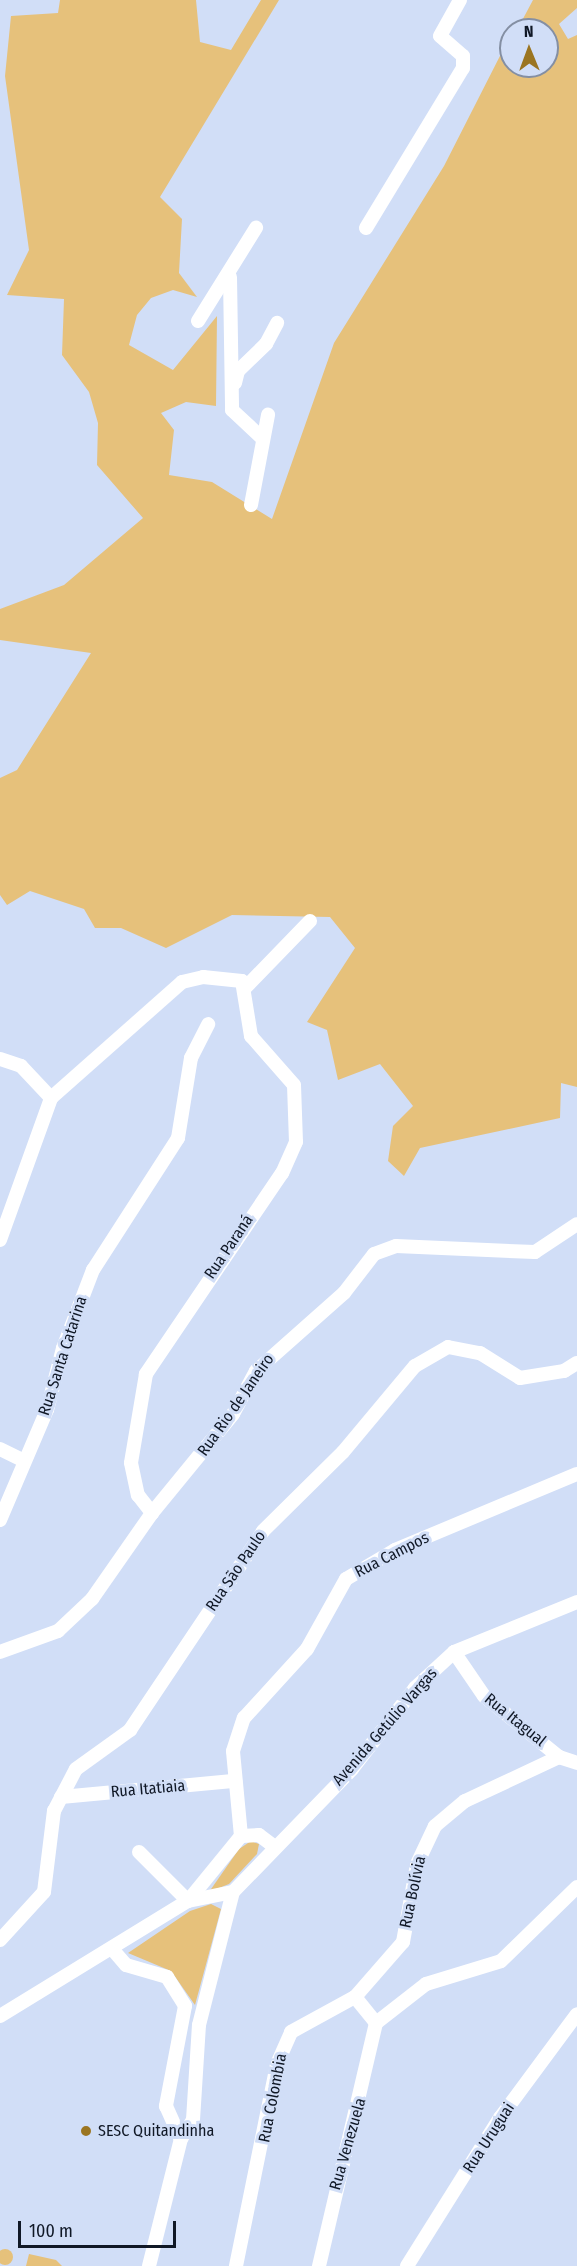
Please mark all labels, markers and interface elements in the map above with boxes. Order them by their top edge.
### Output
north arrow [499,18,559,78]
text: N [524,22,534,41]
street label: Rua Paraná [201,1211,257,1283]
street label: Rua Santa Catarina [35,1294,91,1418]
street label: Rua Rio de Janeiro [194,1350,278,1460]
street label: Rua São Paulo [202,1527,270,1615]
street label: Rua Campos [352,1528,432,1582]
street label: Avenida Getúlio Vargas [329,1664,441,1790]
street label: Rua Itagual [480,1689,550,1751]
street label: Rua Itatiaia [110,1776,186,1802]
street label: Rua Bolívia [396,1854,430,1930]
street label: Rua Colombia [255,2052,291,2144]
street label: Rua Venezuela [326,2096,370,2192]
street label: Rua Uruguai [459,2099,519,2177]
place label: SESC Quitandinha [98,2121,214,2141]
marker: SESC Quitandinha [79,2124,93,2138]
scale bar [21,2209,178,2247]
text: 100 m [29,2220,73,2242]

